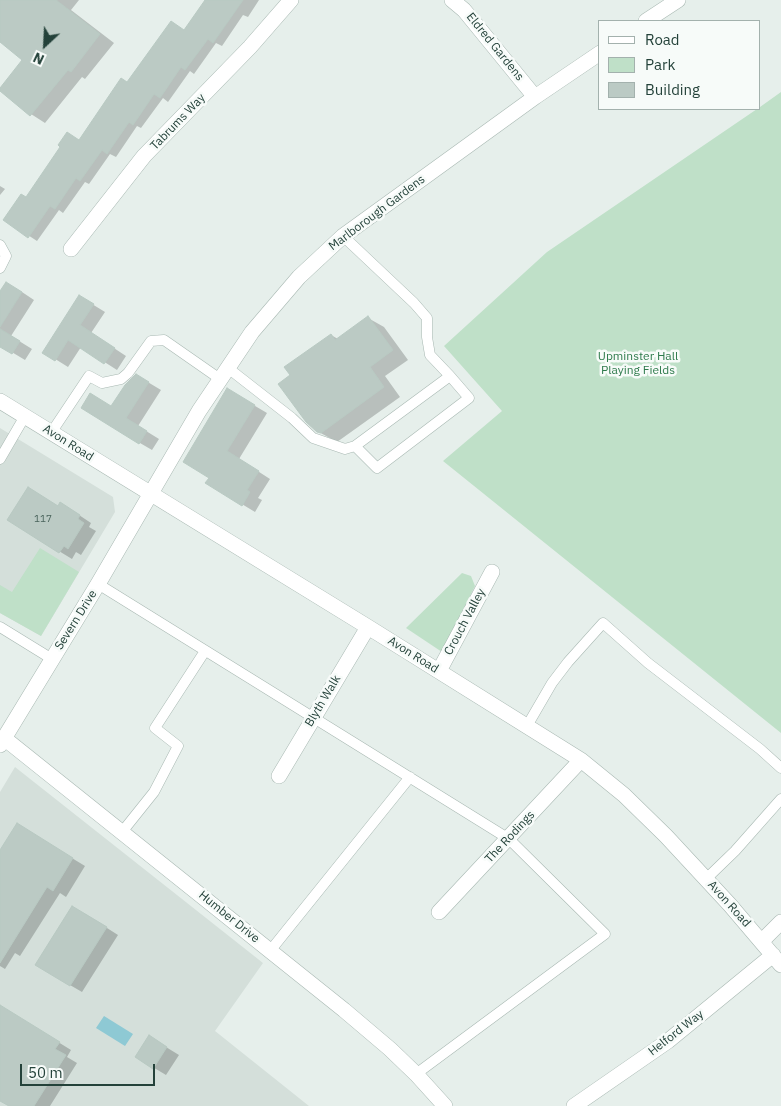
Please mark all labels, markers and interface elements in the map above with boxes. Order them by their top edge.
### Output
street label: Eldred Gardens [463,10,527,84]
north arrow [20,20,70,70]
legend [598,20,761,110]
text: Road [645,30,680,49]
text: N [30,48,47,69]
text: Park [645,55,675,74]
text: Building [645,80,700,99]
street label: Tabrums Way [148,91,208,153]
street label: Marlborough Gardens [326,172,428,254]
park label: Upminster Hall Playing Fields [598,350,678,378]
street label: Avon Road [40,422,96,464]
house number: 117 [34,513,52,525]
street label: Crouch Valley [441,586,489,658]
street label: Severn Drive [52,587,100,653]
street label: Avon Road [385,634,441,676]
street label: Blyth Walk [302,673,344,729]
street label: The Rodings [482,808,538,866]
street label: Avon Road [705,878,753,930]
street label: Humber Drive [196,888,262,946]
street label: Helford Way [646,1007,706,1059]
scale bar [22,1054,158,1086]
text: 50 m [28,1063,63,1082]

